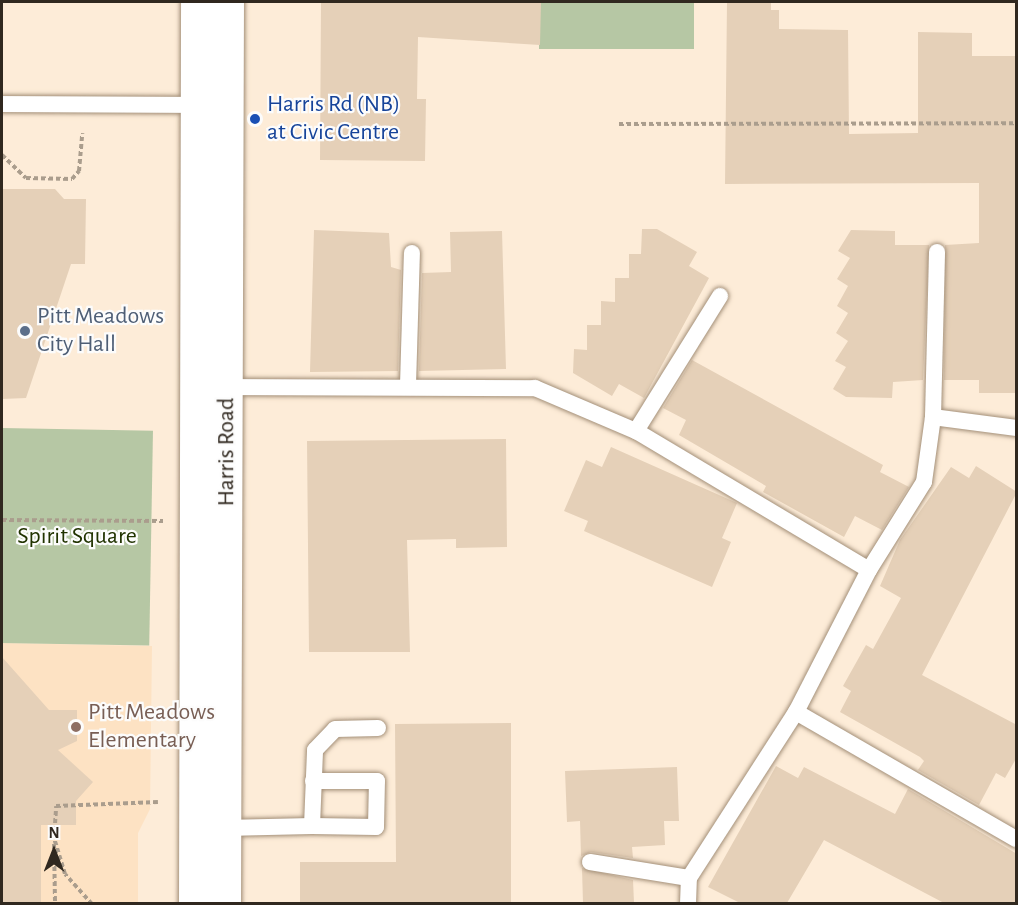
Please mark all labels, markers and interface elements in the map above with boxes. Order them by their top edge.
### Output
place label: Harris Rd (NB) at Civic Centre [267,91,400,147]
marker: Harris Rd (NB) at Civic Centre [248,112,262,126]
place label: Pitt Meadows City Hall [37,303,164,359]
marker: Pitt Meadows City Hall [18,324,32,338]
street label: Harris Road [213,398,241,506]
park label: Spirit Square [17,523,137,551]
place label: Pitt Meadows Elementary [88,699,215,755]
marker: Pitt Meadows Elementary [69,720,83,734]
north arrow [24,821,84,881]
text: N [48,825,60,841]

